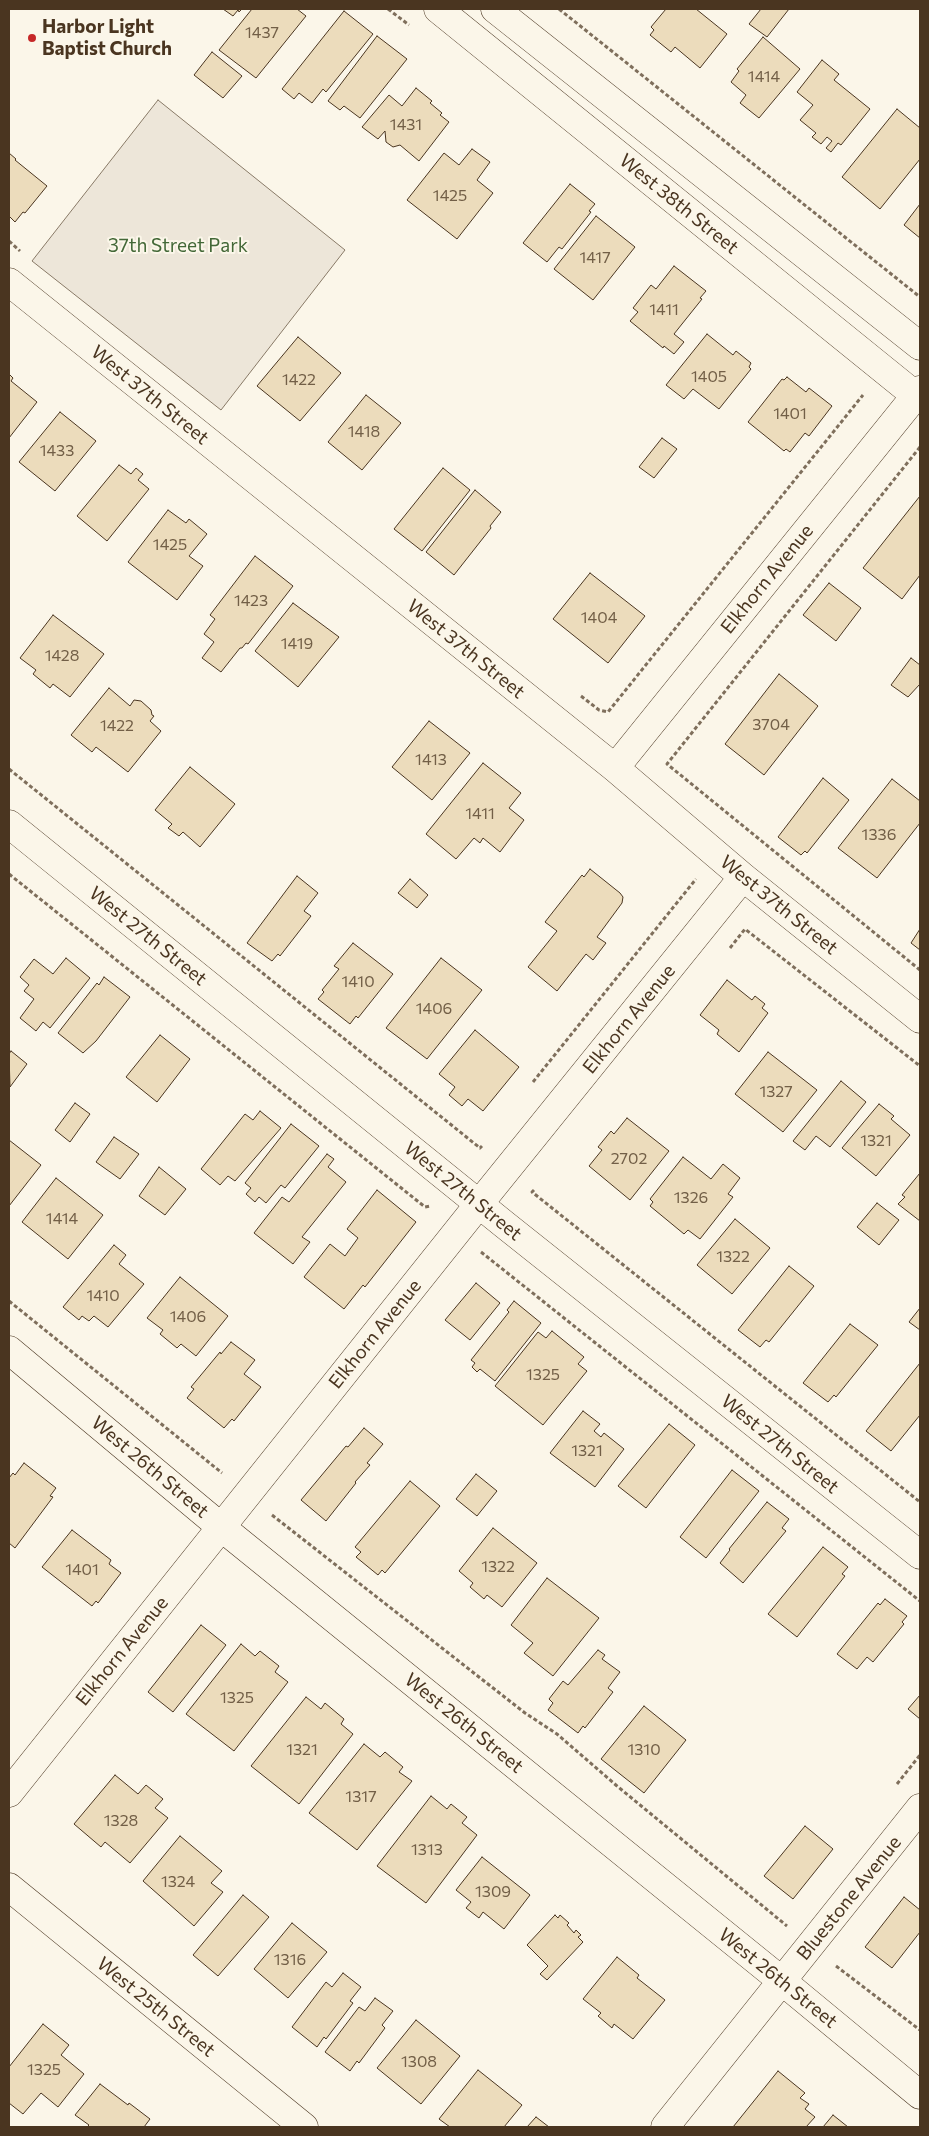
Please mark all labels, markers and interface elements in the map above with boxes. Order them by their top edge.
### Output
place label: Harbor Light Baptist Church [42,16,172,60]
house number: 1437 [245,23,279,43]
marker: Harbor Light Baptist Church [26,32,38,44]
house number: 1414 [748,67,780,87]
house number: 1431 [390,115,422,135]
street label: West 38th Street [615,149,743,259]
house number: 1425 [433,186,467,206]
park label: 37th Street Park [108,235,248,257]
house number: 1417 [579,248,611,268]
house number: 1411 [649,300,679,320]
street label: West 37th Street [87,341,213,449]
house number: 1405 [691,367,727,387]
house number: 1422 [282,370,316,390]
house number: 1401 [773,404,807,424]
house number: 1418 [348,422,380,442]
house number: 1433 [40,441,74,461]
street label: Elkhorn Avenue [716,520,818,638]
house number: 1425 [153,535,187,555]
house number: 1423 [234,591,268,611]
street label: West 37th Street [403,595,529,703]
house number: 1404 [581,608,617,628]
house number: 1419 [281,634,313,654]
house number: 1428 [45,646,79,666]
house number: 3704 [752,715,790,735]
house number: 1422 [100,716,134,736]
house number: 1413 [415,750,447,770]
house number: 1411 [465,804,495,824]
house number: 1336 [862,825,896,845]
street label: West 37th Street [716,851,842,959]
street label: West 27th Street [85,882,211,990]
street label: Elkhorn Avenue [578,960,680,1078]
house number: 1410 [341,972,375,992]
house number: 1406 [416,999,452,1019]
house number: 1327 [759,1082,793,1102]
house number: 1321 [860,1131,892,1151]
street label: West 27th Street [400,1137,526,1245]
house number: 2702 [611,1149,647,1169]
house number: 1326 [674,1188,708,1208]
house number: 1414 [46,1209,78,1229]
house number: 1322 [716,1247,750,1267]
street label: Elkhorn Avenue [324,1275,426,1393]
house number: 1410 [86,1286,120,1306]
house number: 1406 [170,1307,206,1327]
house number: 1325 [526,1365,560,1385]
street label: West 27th Street [717,1390,843,1498]
street label: West 26th Street [87,1411,213,1523]
house number: 1321 [571,1441,603,1461]
house number: 1322 [481,1557,515,1577]
house number: 1401 [65,1560,99,1580]
street label: Elkhorn Avenue [71,1592,173,1710]
street label: West 26th Street [400,1668,528,1778]
house number: 1325 [220,1688,254,1708]
house number: 1321 [286,1740,318,1760]
house number: 1310 [627,1740,661,1760]
house number: 1317 [345,1787,377,1807]
house number: 1328 [104,1811,138,1831]
street label: Bluestone Avenue [792,1831,906,1965]
house number: 1313 [411,1840,443,1860]
house number: 1324 [161,1872,195,1892]
house number: 1309 [475,1882,511,1902]
street label: West 26th Street [714,1923,842,2033]
house number: 1316 [274,1950,306,1970]
street label: West 25th Street [92,1952,220,2062]
house number: 1308 [401,2052,437,2072]
house number: 1325 [27,2060,61,2080]

